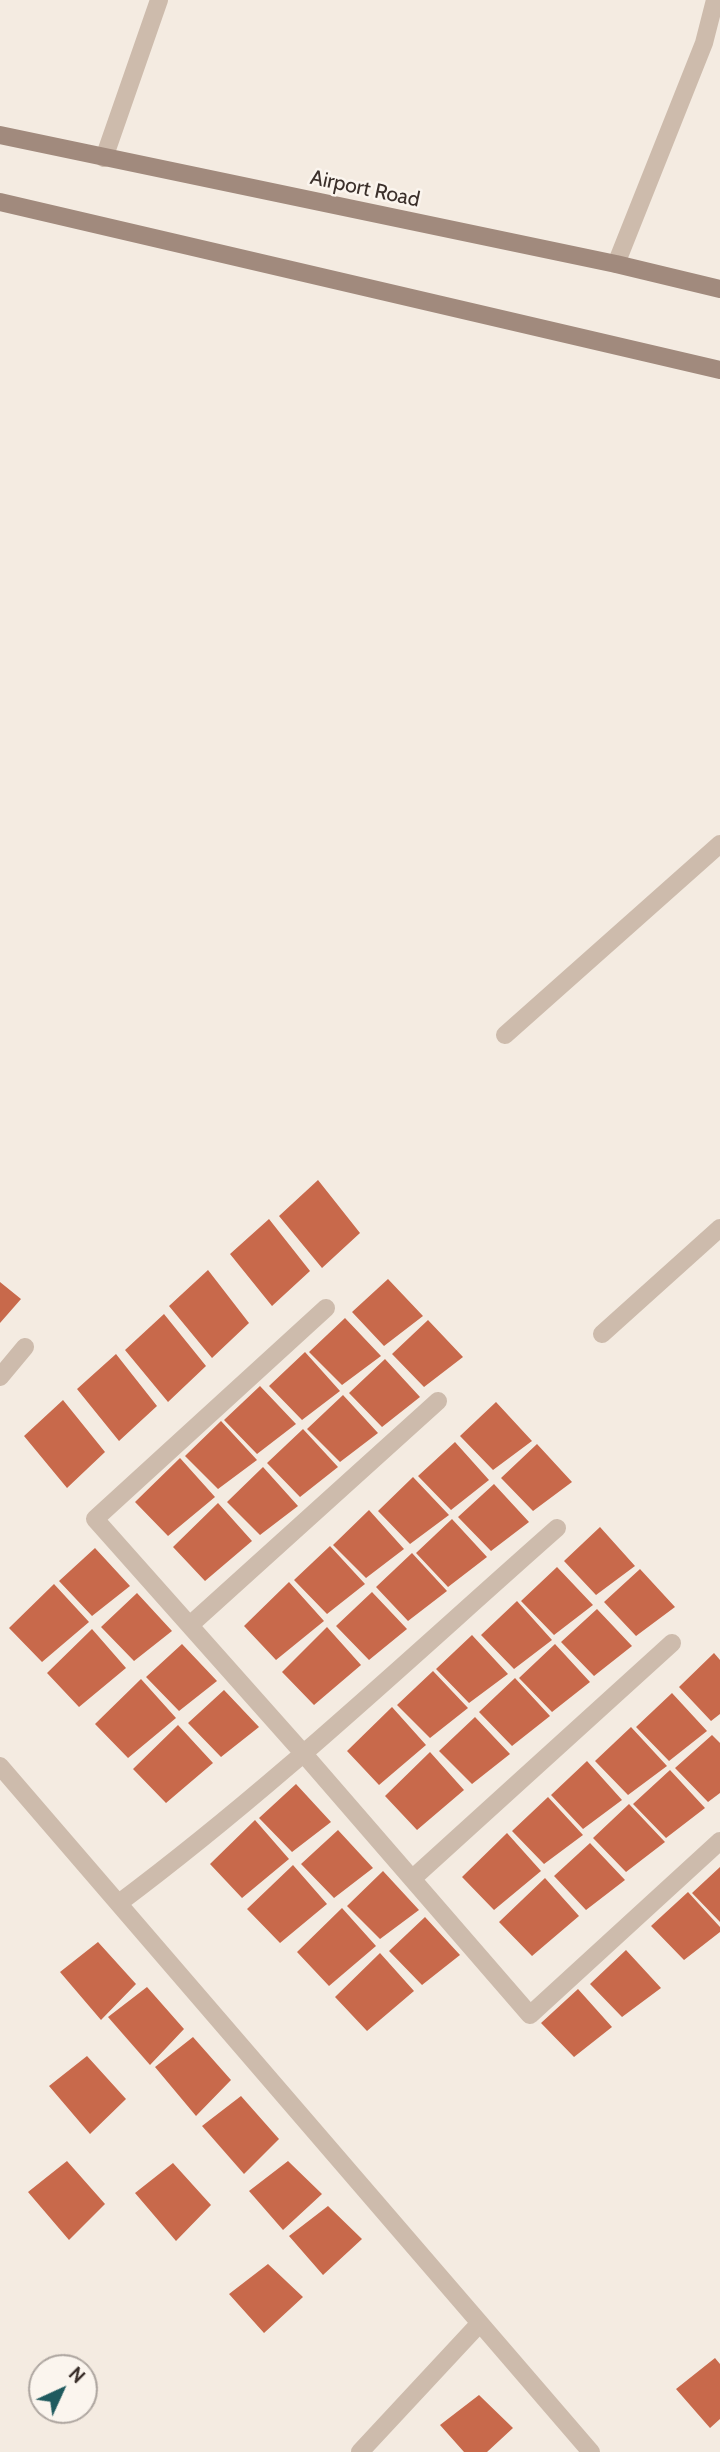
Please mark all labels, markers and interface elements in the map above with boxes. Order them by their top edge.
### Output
street label: Airport Road [308,165,422,213]
north arrow [28,2354,98,2424]
text: N [64,2362,90,2388]

